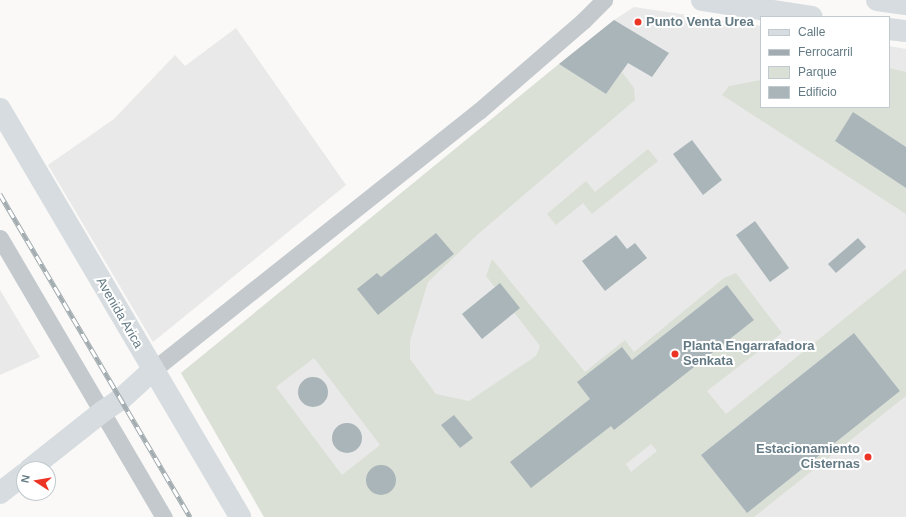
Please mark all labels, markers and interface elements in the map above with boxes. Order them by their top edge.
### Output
place label: Punto Venta Urea [646,14,754,30]
legend [760,16,890,108]
marker: Punto Venta Urea [633,17,643,27]
text: Calle [798,25,825,39]
text: Ferrocarril [798,45,853,59]
text: Parque [798,65,837,79]
text: Edificio [798,85,837,99]
street label: Avenida Arica [92,274,146,352]
place label: Planta Engarrafadora Senkata [683,339,814,370]
marker: Planta Engarrafadora Senkata [670,349,680,359]
place label: Estacionamiento Cisternas [756,442,860,473]
marker: Estacionamiento Cisternas [863,452,873,462]
north arrow [16,461,56,501]
text: N [19,474,32,484]

